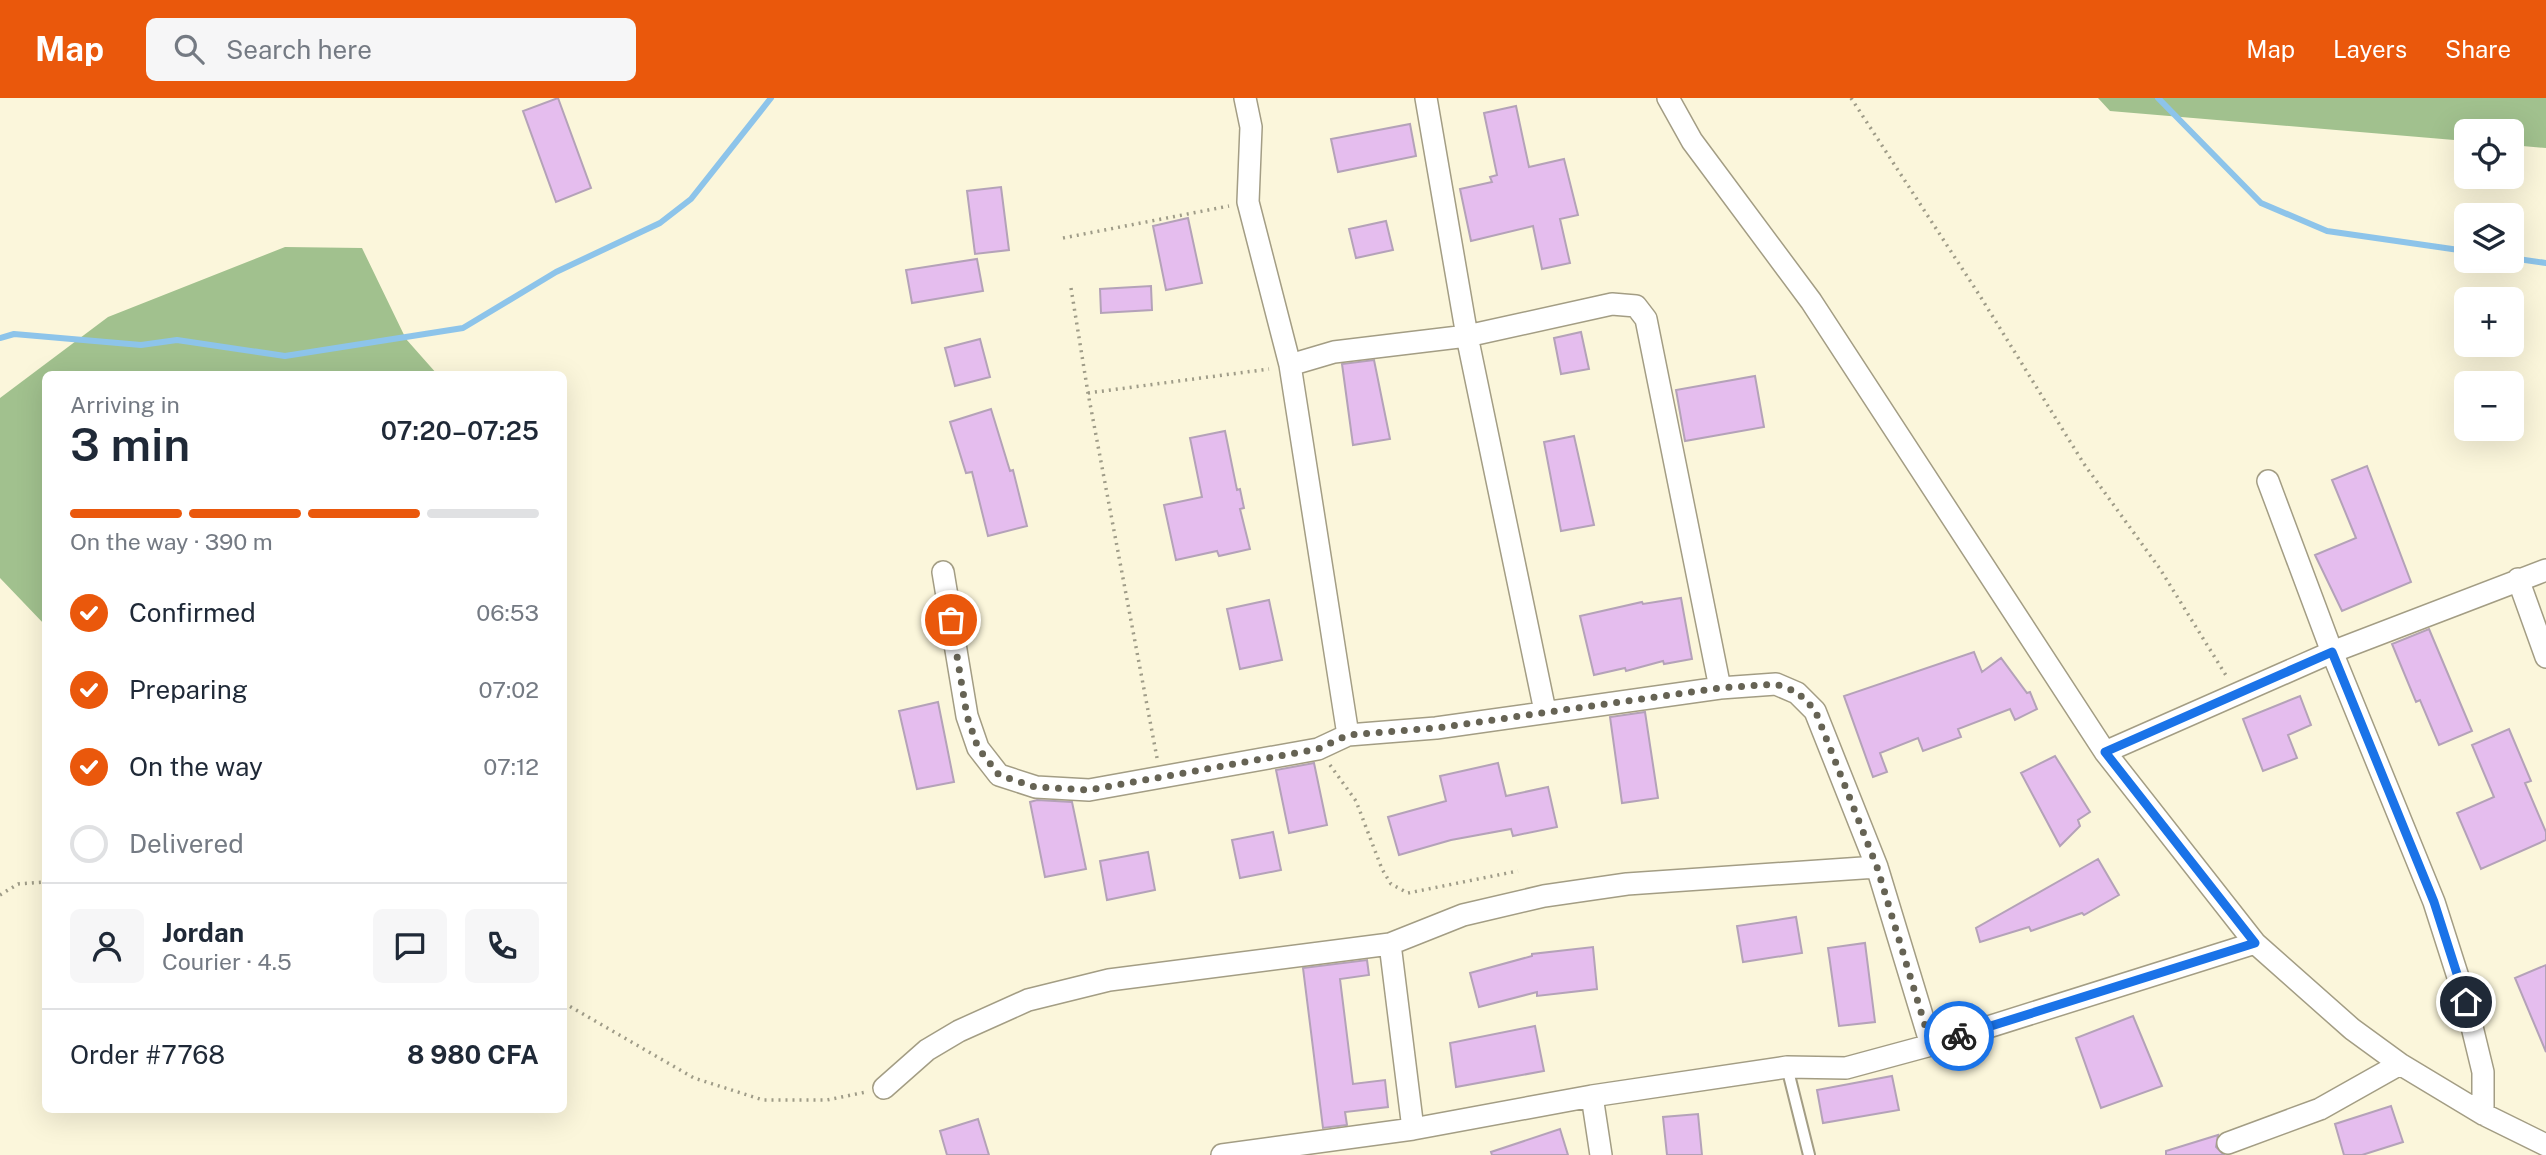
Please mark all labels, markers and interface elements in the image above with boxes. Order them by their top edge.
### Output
search box [146,18,636,81]
text: Map [35,30,104,68]
icon: search [170,30,208,68]
text: Search here [226,34,372,65]
text: Map [2246,35,2295,63]
text: Layers [2333,35,2407,63]
text: Share [2445,35,2511,63]
map controls [2454,119,2524,441]
button: locate [2454,119,2524,189]
button: layers [2454,203,2524,273]
button: + [2454,287,2524,357]
button: − [2454,371,2524,441]
text: Arriving in [70,391,180,418]
text: 07:20–07:25 [381,415,539,446]
text: 3 min [70,417,190,471]
text: On the way · 390 m [70,528,273,555]
pin [921,590,981,650]
icon: check [70,594,108,632]
text: Confirmed [129,597,256,628]
text: 06:53 [476,599,539,626]
icon: bag [932,601,970,639]
icon: check [70,671,108,709]
text: Preparing [129,674,248,705]
text: 07:02 [479,676,539,703]
icon: check [70,748,108,786]
text: On the way [129,751,263,782]
text: 07:12 [483,753,539,780]
text: Delivered [129,828,244,859]
button: person [70,909,144,983]
button: chat [373,909,447,983]
button: phone [465,909,539,983]
text: Jordan [162,917,244,948]
text: Courier · 4.5 [162,948,292,975]
pin [2436,972,2496,1032]
icon: home [2447,983,2485,1021]
courier [1924,1001,1994,1071]
icon: bike [1940,1017,1978,1055]
text: Order #7768 [70,1039,225,1070]
text: 8 980 CFA [407,1039,539,1070]

